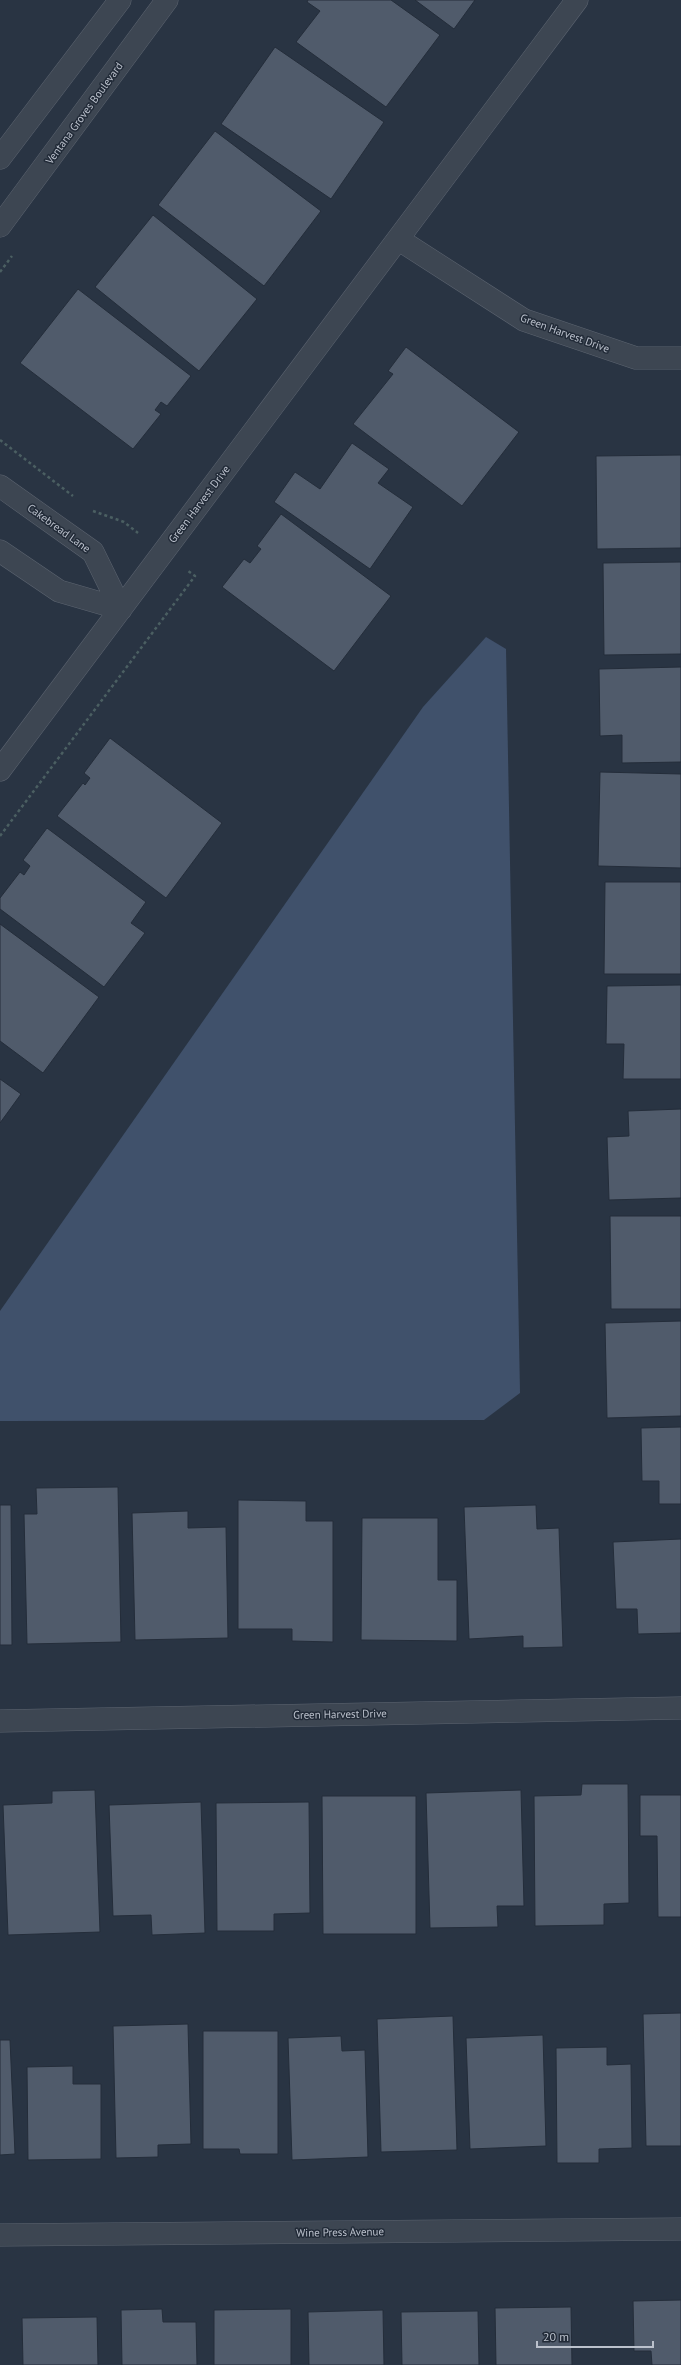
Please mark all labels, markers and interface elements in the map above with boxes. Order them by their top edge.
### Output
street label: Ventana Groves Boulevard [42,59,126,168]
street label: Green Harvest Drive [519,310,612,356]
street label: Green Harvest Drive [165,462,233,546]
street label: Cakebread Lane [25,500,94,556]
street label: Green Harvest Drive [293,1706,387,1722]
street label: Wine Press Avenue [296,2224,384,2240]
scale bar [537,2323,653,2349]
text: 20 m [543,2329,569,2344]

